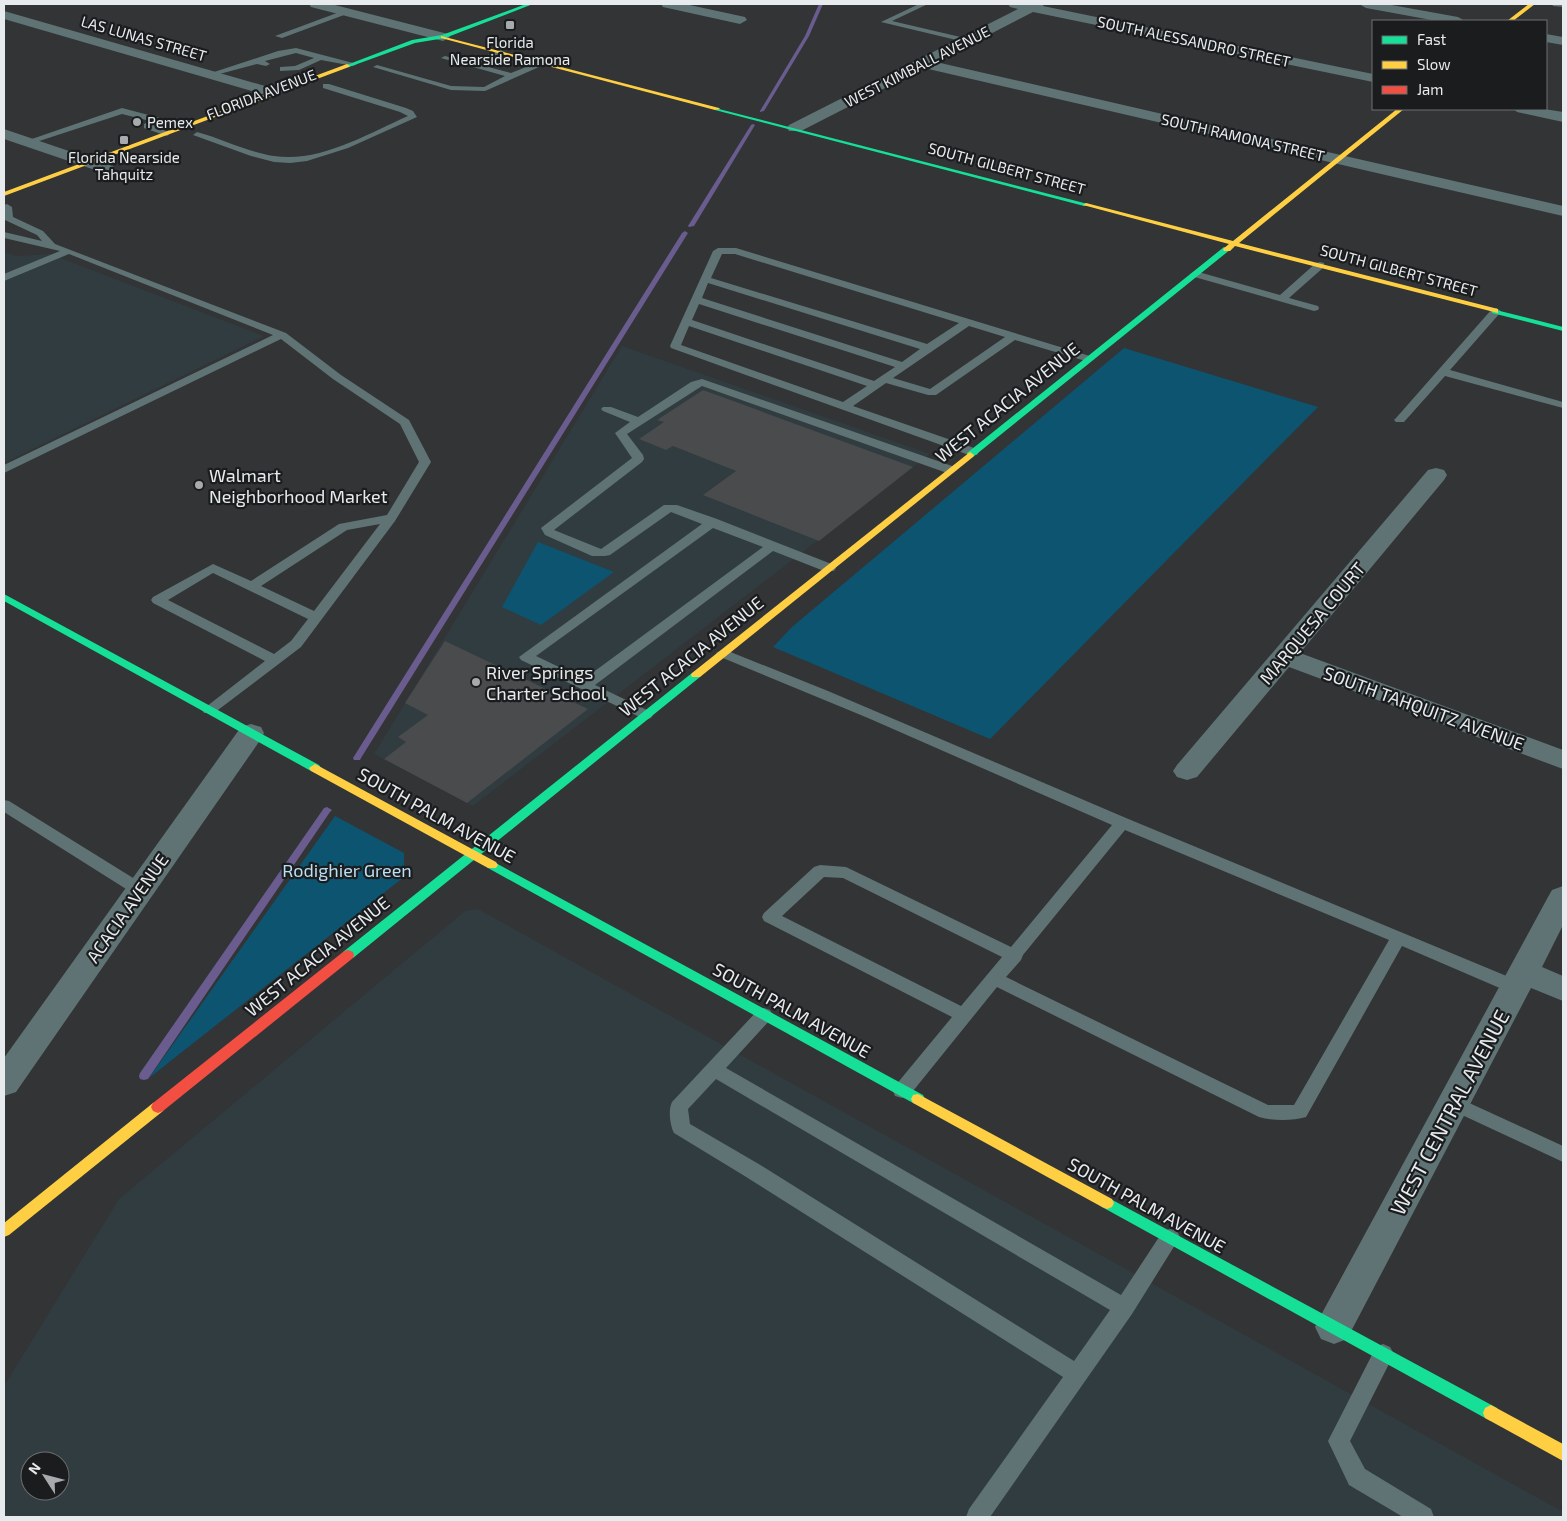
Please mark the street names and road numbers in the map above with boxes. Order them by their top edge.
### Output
street label: LAS LUNAS STREET [79,11,209,65]
street label: SOUTH ALESSANDRO STREET [1096,12,1292,70]
street label: WEST KIMBALL AVENUE [841,21,993,111]
street label: FLORIDA AVENUE [204,65,318,123]
street label: SOUTH RAMONA STREET [1160,109,1327,165]
street label: SOUTH GILBERT STREET [926,138,1088,198]
street label: SOUTH GILBERT STREET [1318,240,1480,300]
street label: WEST ACACIA AVENUE [930,337,1084,467]
street label: MARQUESA COURT [1255,557,1370,689]
street label: WEST ACACIA AVENUE [614,591,768,721]
street label: SOUTH TAHQUITZ AVENUE [1321,661,1527,755]
street label: SOUTH PALM AVENUE [354,763,520,867]
street label: ACACIA AVENUE [81,849,173,967]
street label: WEST ACACIA AVENUE [240,891,394,1021]
street label: SOUTH PALM AVENUE [709,958,875,1062]
street label: WEST CENTRAL AVENUE [1384,1005,1514,1219]
street label: SOUTH PALM AVENUE [1064,1153,1230,1257]

